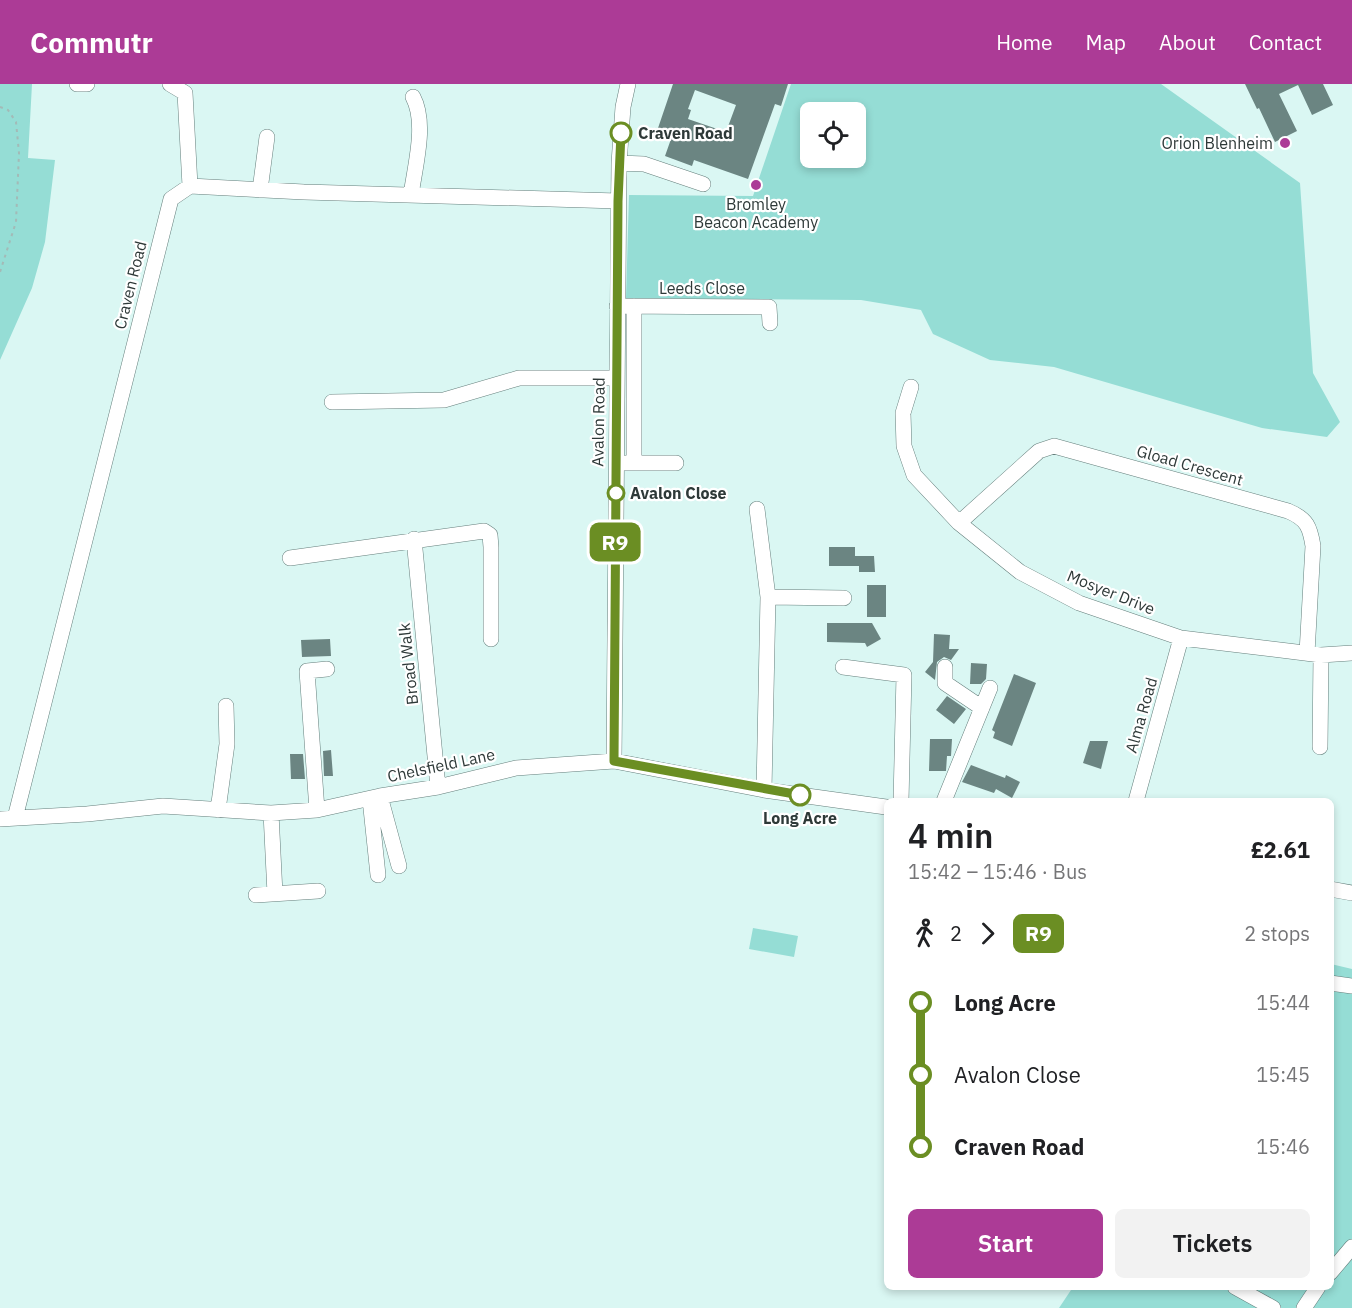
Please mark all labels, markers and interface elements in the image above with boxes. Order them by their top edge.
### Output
text: Commutr [30,24,153,61]
text: Home [996,28,1053,56]
text: Map [1086,28,1126,56]
text: About [1159,28,1216,56]
text: Contact [1249,28,1322,56]
map controls [800,102,866,168]
button: locate [800,102,866,168]
marker: Craven Road [610,122,632,144]
place label: Craven Road [638,123,733,143]
place label: Orion Blenheim [1161,133,1273,153]
marker: Orion Blenheim [1278,136,1292,150]
marker: Bromley Beacon Academy [749,178,763,192]
place label: Bromley Beacon Academy [694,194,818,232]
street label: Craven Road [109,239,151,331]
street label: Leeds Close [659,278,745,298]
street label: Avalon Road [587,377,609,467]
street label: Gload Crescent [1134,440,1246,490]
place label: Avalon Close [630,483,727,503]
marker: Avalon Close [607,484,625,502]
line badge: R9 [588,522,642,562]
text: R9 [602,528,628,556]
street label: Mosyer Drive [1064,565,1158,619]
street label: Broad Walk [394,622,422,706]
street label: Alma Road [1121,675,1161,755]
street label: Chelsfield Lane [385,744,497,786]
marker: Long Acre [789,784,811,806]
place label: Long Acre [763,808,837,828]
text: 4 min [908,814,993,857]
text: £2.61 [1251,835,1310,864]
text: 15:42 – 15:46 · Bus [908,858,1087,885]
icon: walk [908,917,941,950]
icon: forward [971,917,1004,950]
text: R9 [1025,919,1052,947]
text: 2 [950,920,962,947]
text: 2 stops [1244,920,1310,947]
text: Long Acre [954,988,1056,1017]
text: 15:44 [1256,989,1310,1016]
text: Avalon Close [954,1060,1081,1089]
text: 15:45 [1256,1061,1310,1088]
text: Craven Road [954,1132,1084,1161]
text: 15:46 [1256,1133,1310,1160]
button: Start [908,1209,1103,1278]
button: Tickets [1115,1209,1310,1278]

